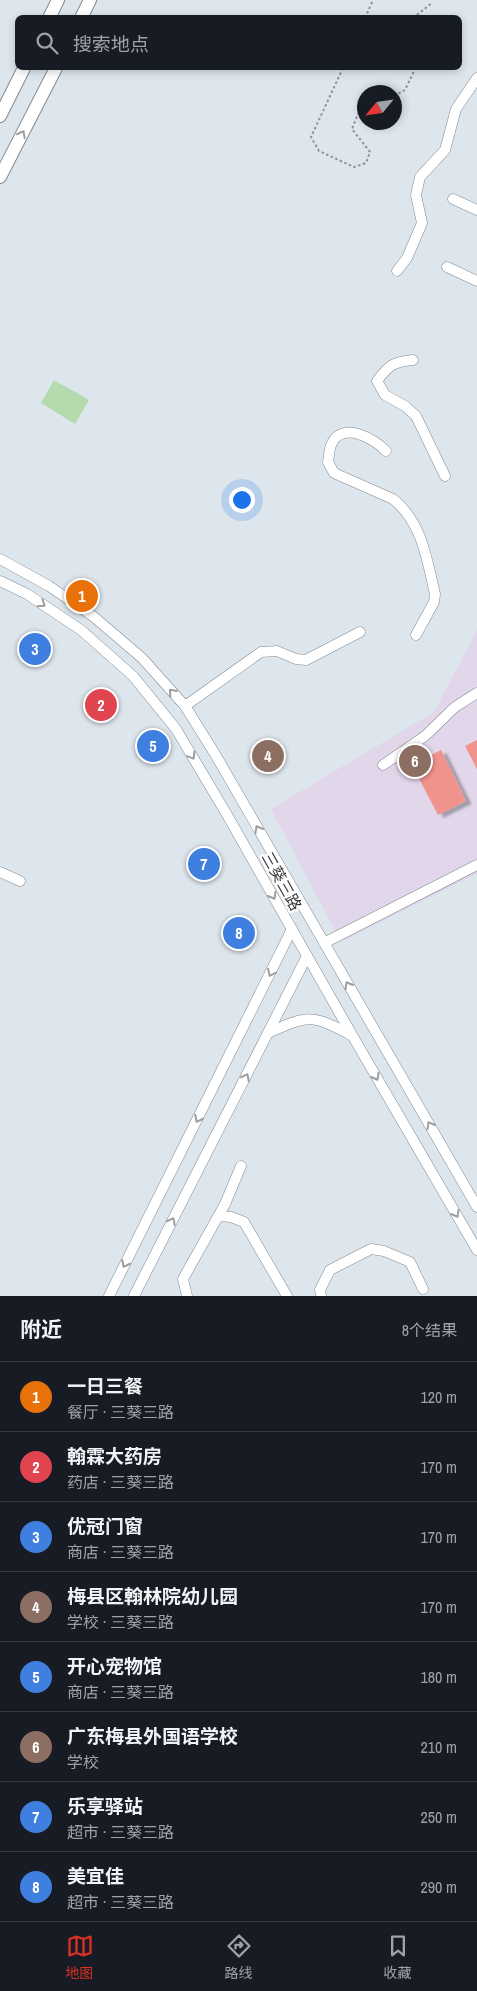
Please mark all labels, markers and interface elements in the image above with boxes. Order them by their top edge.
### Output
search box [15,15,462,70]
icon: search [33,29,61,57]
text: 搜索地点 [73,31,149,57]
north arrow [357,85,402,130]
one-way arrow [16,130,26,139]
your location [229,487,255,513]
pin: 1 [66,577,98,615]
one-way arrow [37,598,46,608]
pin: 3 [19,630,51,668]
pin: 2 [85,686,117,724]
one-way arrow [169,688,178,697]
pin: 5 [137,727,169,765]
pin: 4 [252,737,284,775]
pin: 6 [399,742,431,780]
one-way arrow [185,750,195,759]
one-way arrow [255,825,265,834]
pin: 7 [188,845,220,883]
street label: 三葵三路 [257,848,307,914]
one-way arrow [267,891,277,900]
pin: 8 [223,914,255,952]
one-way arrow [267,968,277,977]
one-way arrow [345,981,355,990]
one-way arrow [370,1072,380,1081]
one-way arrow [240,1073,250,1082]
one-way arrow [194,1113,204,1122]
one-way arrow [427,1122,437,1131]
one-way arrow [450,1209,460,1218]
one-way arrow [166,1218,176,1227]
one-way arrow [121,1259,131,1268]
text: 附近 [20,1315,62,1344]
text: 8个结果 [402,1319,457,1341]
text: 一日三餐 [67,1373,143,1399]
text: 1 [32,1386,40,1408]
text: 120 m [421,1386,457,1408]
text: 餐厅 · 三葵三路 [67,1401,174,1423]
text: 翰霖大药房 [67,1443,162,1469]
text: 2 [32,1456,40,1478]
text: 170 m [421,1456,457,1478]
text: 药店 · 三葵三路 [67,1471,174,1493]
text: 优冠门窗 [67,1513,143,1539]
text: 3 [32,1526,40,1548]
text: 170 m [421,1526,457,1548]
text: 商店 · 三葵三路 [67,1541,174,1563]
text: 梅县区翰林院幼儿园 [67,1583,238,1609]
text: 4 [32,1596,40,1618]
text: 170 m [421,1596,457,1618]
text: 学校 · 三葵三路 [67,1611,174,1633]
text: 开心宠物馆 [67,1653,162,1679]
text: 5 [32,1666,40,1688]
text: 180 m [421,1666,457,1688]
text: 商店 · 三葵三路 [67,1681,174,1703]
text: 广东梅县外国语学校 [67,1723,238,1749]
text: 6 [32,1736,40,1758]
text: 210 m [421,1736,457,1758]
text: 学校 [67,1751,99,1773]
text: 乐享驿站 [67,1793,143,1819]
text: 7 [32,1806,40,1828]
text: 250 m [421,1806,457,1828]
text: 超市 · 三葵三路 [67,1821,174,1843]
text: 美宜佳 [67,1863,124,1889]
text: 8 [32,1876,40,1898]
text: 290 m [421,1876,457,1898]
text: 超市 · 三葵三路 [67,1891,174,1913]
tab: 地图 [66,1932,94,1982]
tab: 路线 [225,1932,253,1982]
tab: 收藏 [384,1932,412,1982]

